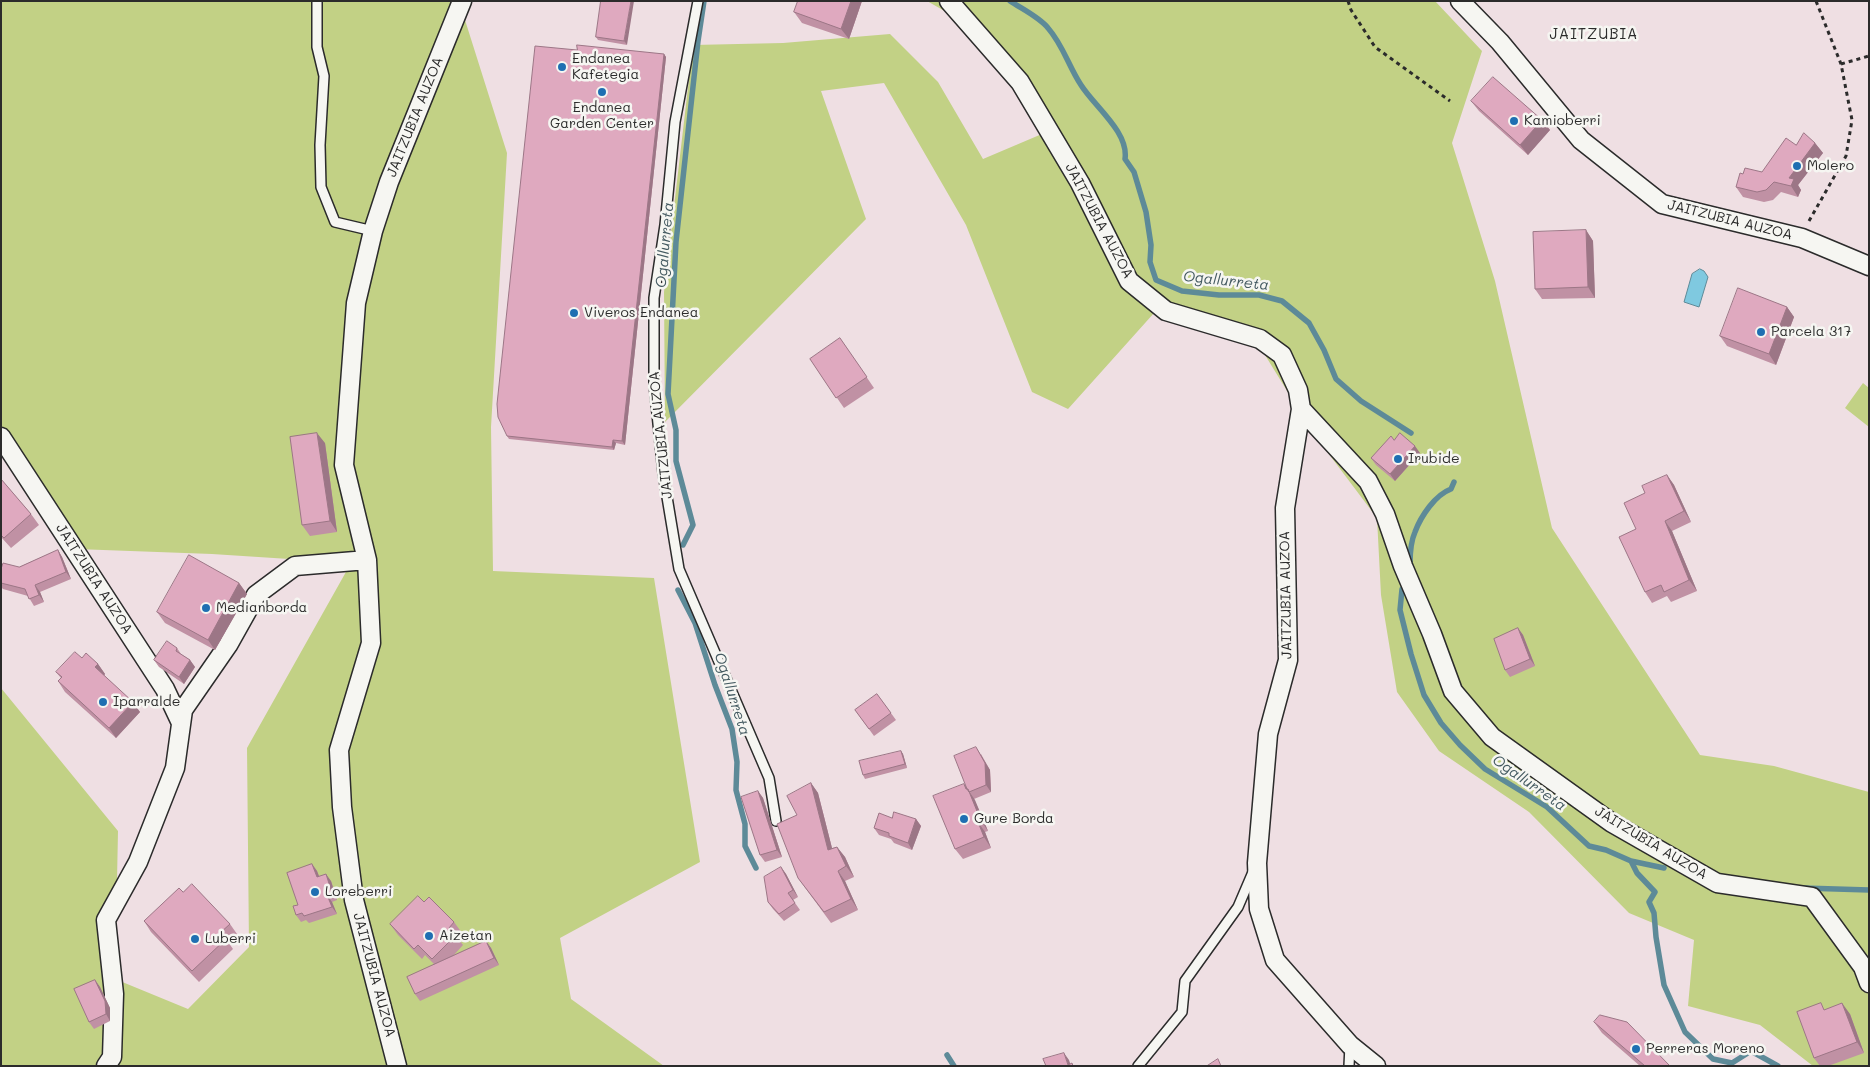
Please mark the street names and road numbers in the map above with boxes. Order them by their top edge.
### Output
street label: JAITZUBIA AUZOA [383,54,447,180]
street label: JAITZUBIA AUZOA [1061,160,1137,282]
street label: JAITZUBIA AUZOA [1666,196,1794,244]
street label: JAITZUBIA AUZOA [646,370,676,500]
street label: JAITZUBIA AUZOA [52,521,136,637]
street label: JAITZUBIA AUZOA [1276,531,1296,659]
street label: JAITZUBIA AUZOA [1592,803,1710,883]
street label: JAITZUBIA AUZOA [349,911,399,1039]

